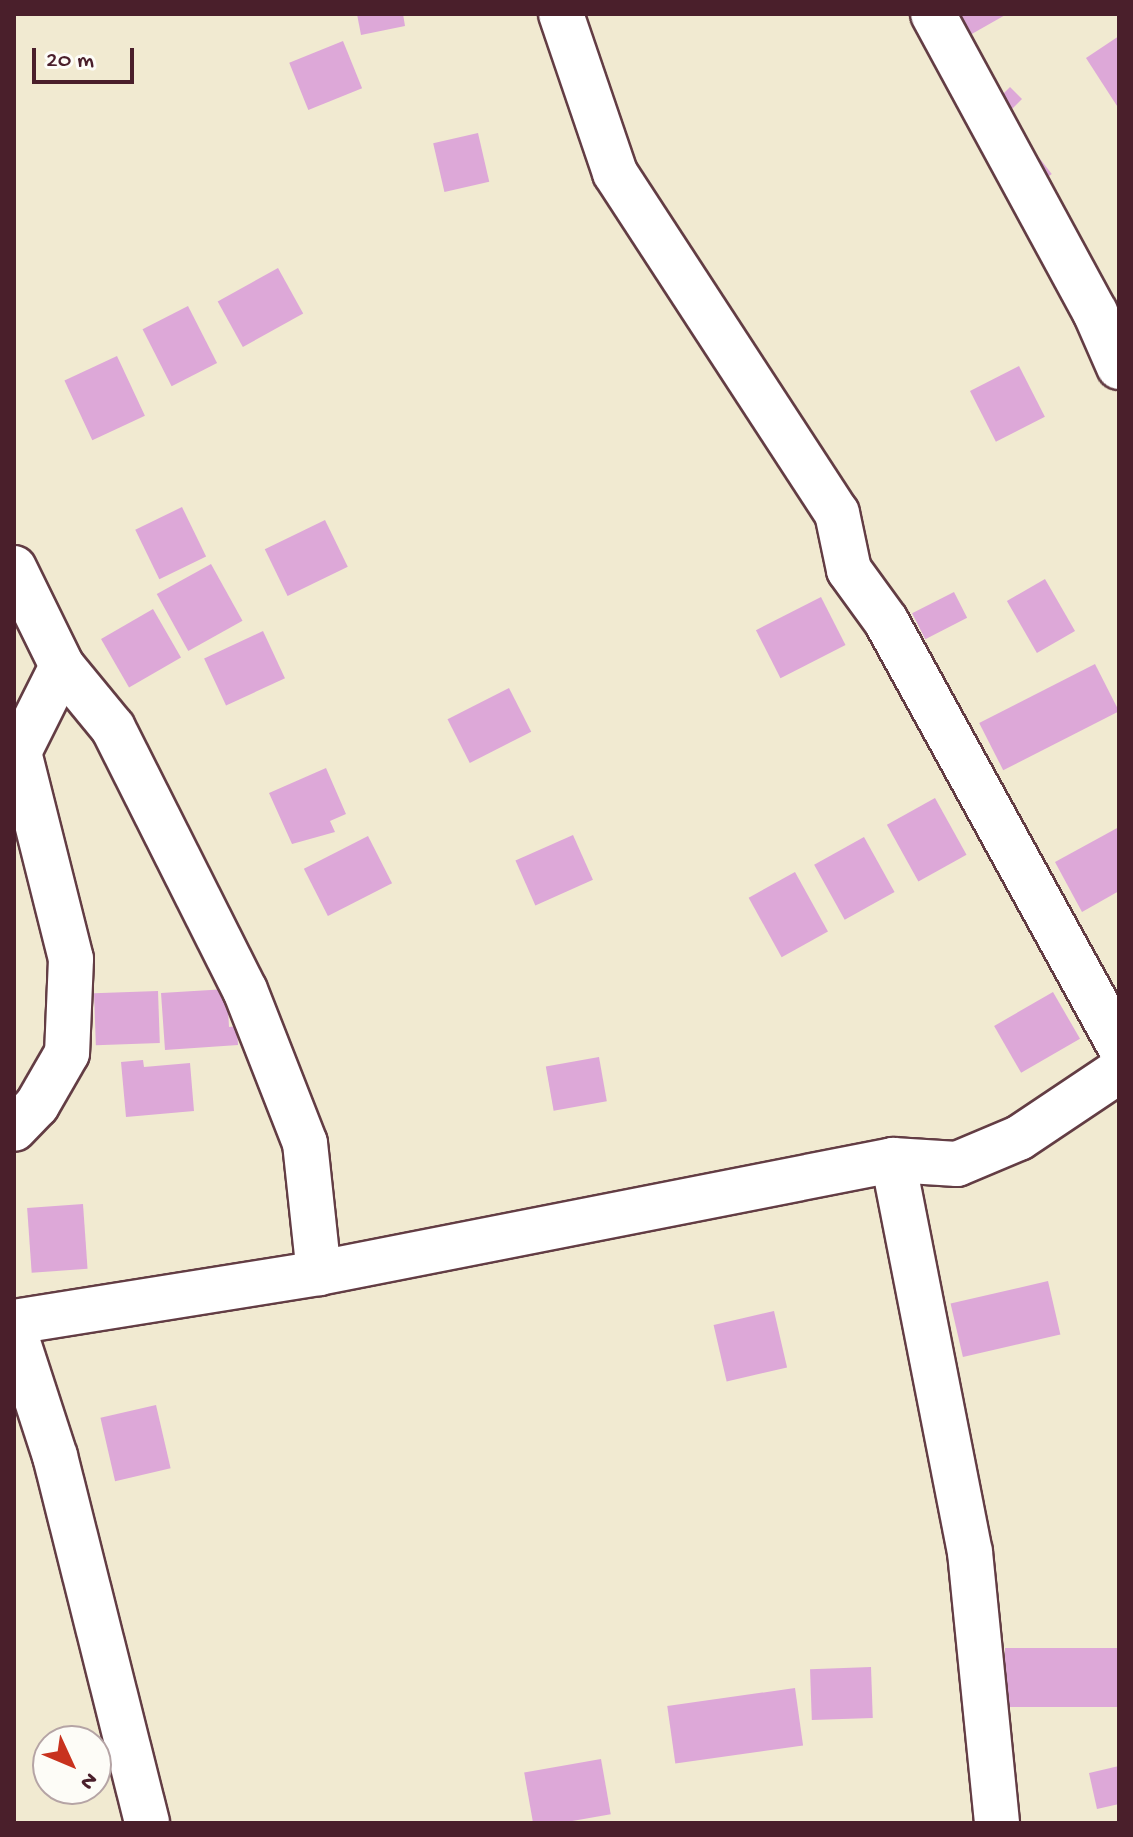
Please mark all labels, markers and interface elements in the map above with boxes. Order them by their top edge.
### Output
scale bar [36,32,138,82]
text: 20 m [46,47,94,76]
north arrow [32,1725,112,1805]
text: N [73,1766,102,1794]

